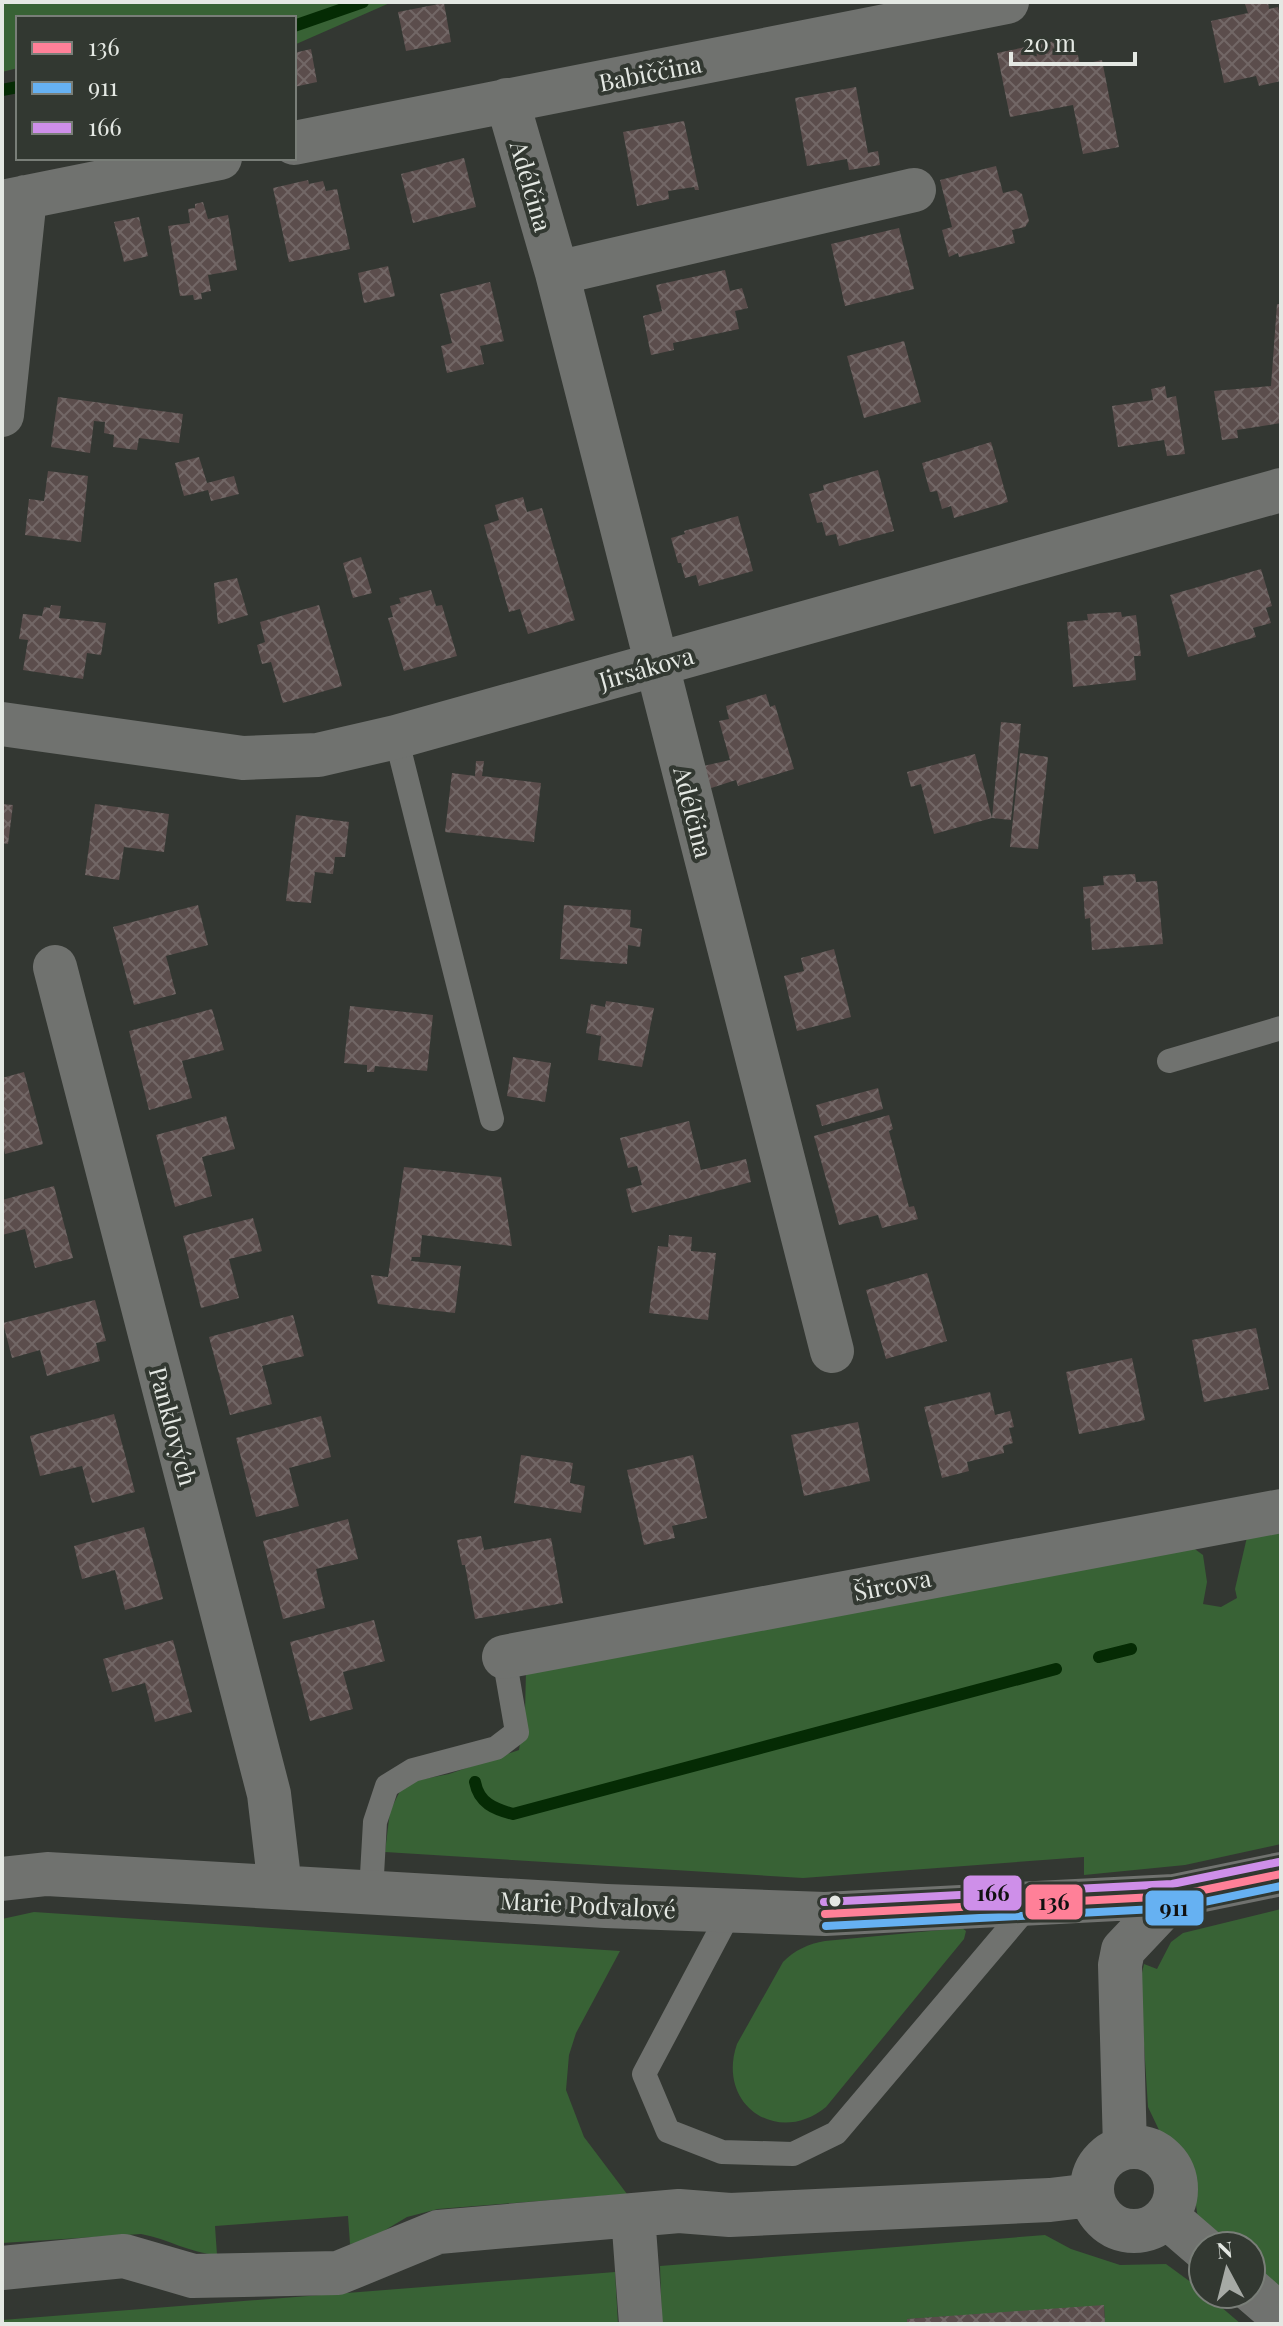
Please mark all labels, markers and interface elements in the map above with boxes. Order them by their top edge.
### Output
legend [16,16,296,160]
scale bar [1011,16,1135,66]
text: 20 m [1023,26,1076,58]
text: 136 [88,30,120,62]
street label: Babiččina [596,46,704,98]
text: 911 [88,70,118,102]
text: 166 [88,110,122,142]
street label: Adélčina [504,136,560,235]
street label: Jirsákova [594,638,697,696]
street label: Adélčina [667,762,721,861]
street label: Panklových [143,1363,205,1489]
street label: Šircova [850,1561,934,1607]
line badge: 166 [962,1874,1023,1912]
text: 166 [976,1877,1010,1907]
street label: Marie Podvalové [499,1883,677,1925]
line badge: 136 [1024,1883,1084,1921]
text: 136 [1038,1886,1070,1916]
line badge: 911 [1144,1889,1205,1927]
text: 911 [1159,1892,1189,1922]
unlabelled marker [827,1893,843,1909]
north arrow [1187,2230,1267,2310]
text: N [1215,2233,1234,2265]

